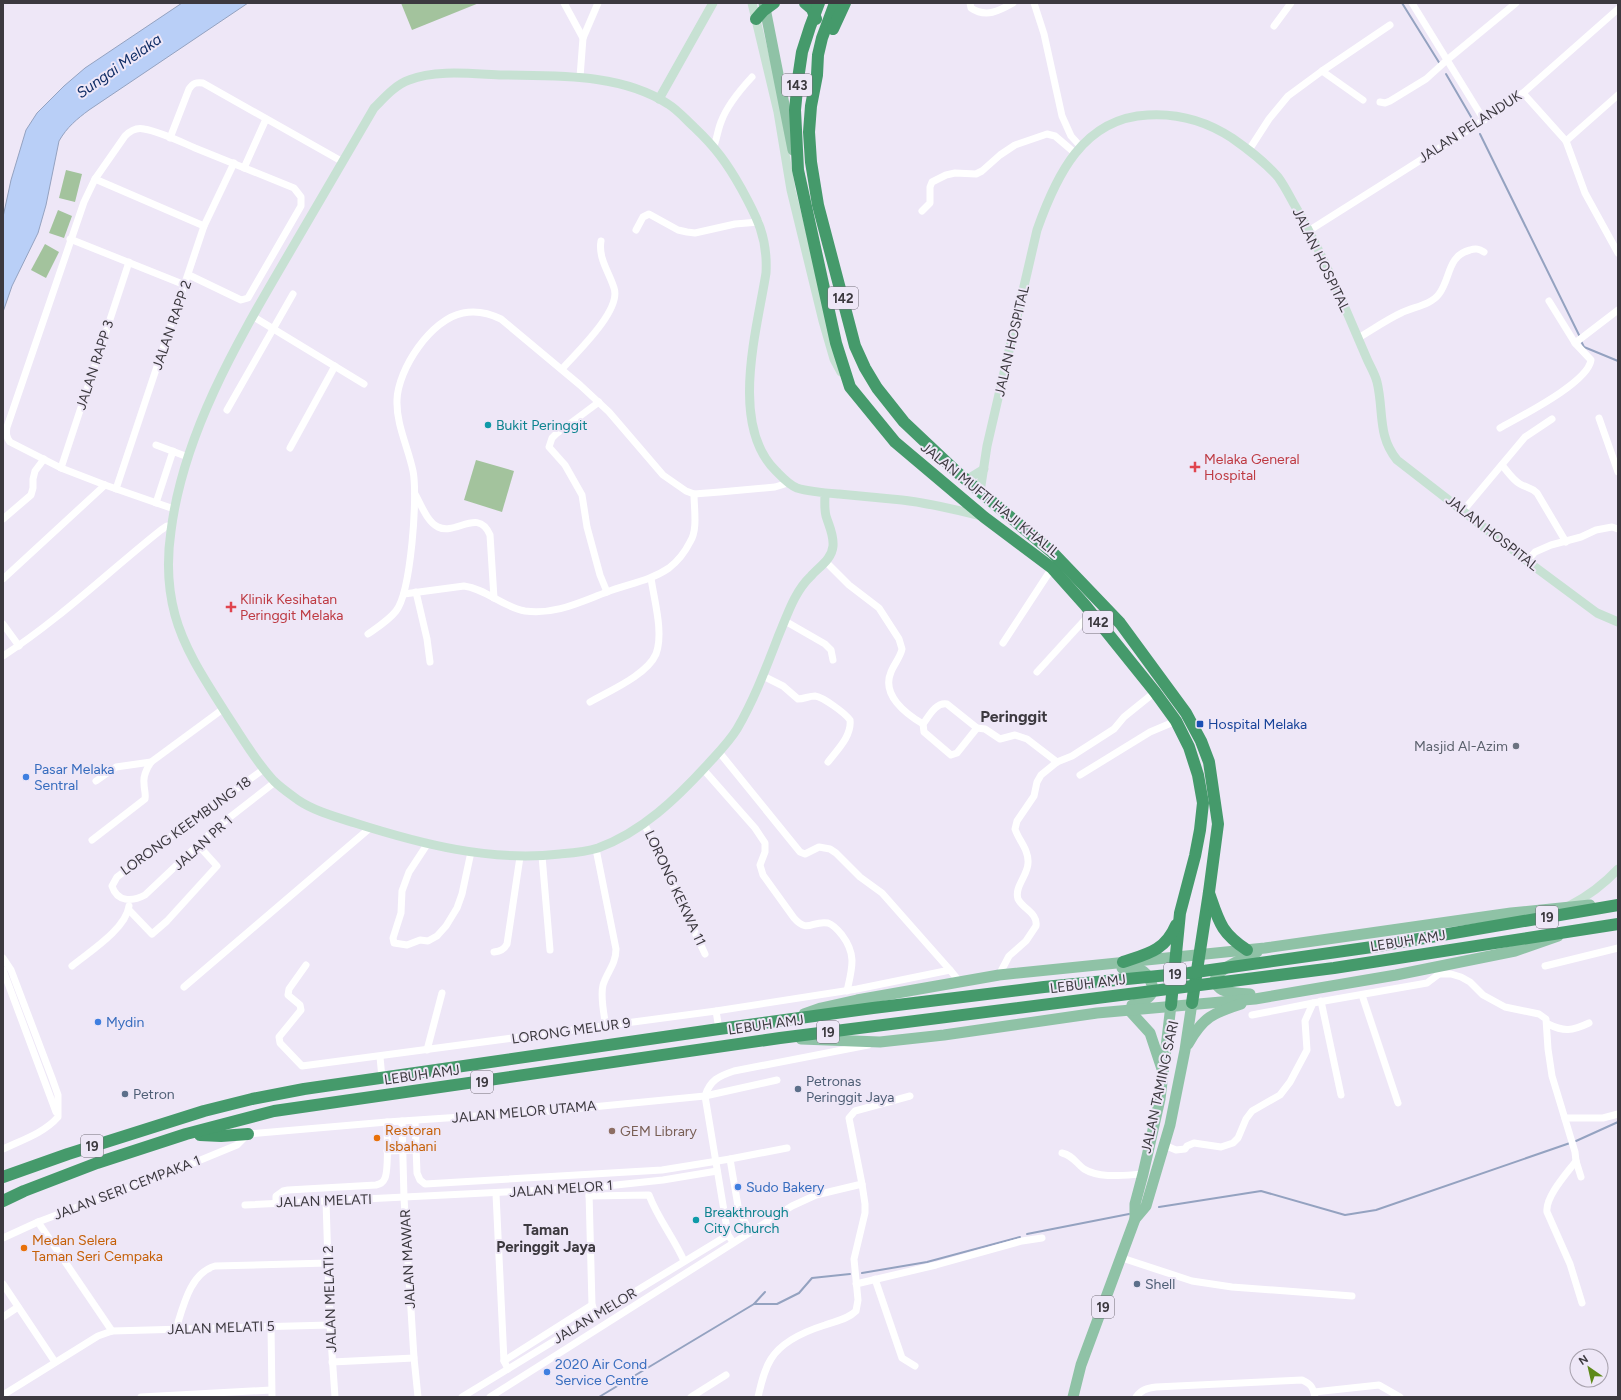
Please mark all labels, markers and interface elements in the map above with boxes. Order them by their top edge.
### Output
water label: Sungai Melaka [73,30,165,102]
road number: 143 [782,74,812,96]
street label: JALAN PELANDUK [1415,87,1525,167]
street label: JALAN HOSPITAL [1289,205,1354,315]
street label: JALAN RAPP 2 [149,278,195,372]
street label: JALAN HOSPITAL [991,283,1033,398]
road number: 142 [828,287,858,309]
street label: JALAN RAPP 3 [73,318,117,412]
place label: Bukit Peringgit [496,417,588,434]
marker: Bukit Peringgit [483,420,493,430]
street label: JALAN MUFTI HAJI KHALIL [917,439,1063,562]
place label: Melaka General Hospital [1204,451,1300,484]
marker: Melaka General Hospital [1189,461,1201,473]
street label: JALAN HOSPITAL [1442,491,1542,575]
place label: Klinik Kesihatan Peringgit Melaka [240,591,343,624]
marker: Klinik Kesihatan Peringgit Melaka [225,601,237,613]
road number: 142 [1083,611,1113,633]
district label: Peringgit [980,707,1048,726]
place label: Hospital Melaka [1208,716,1307,733]
marker: Hospital Melaka [1195,719,1205,729]
place label: Masjid Al-Azim [1414,738,1508,755]
marker: Masjid Al-Azim [1511,741,1521,751]
place label: Pasar Melaka Sentral [34,761,114,794]
marker: Pasar Melaka Sentral [21,772,31,782]
street label: LORONG KEEMBUNG 18 [117,773,255,879]
street label: JALAN PR 1 [170,812,236,874]
street label: LORONG KEKWA 11 [641,828,709,948]
road number: 19 [1536,906,1558,928]
street label: LEBUH AMJ [1369,927,1447,955]
road number: 19 [1164,963,1186,985]
street label: LEBUH AMJ [1049,971,1127,997]
street label: LEBUH AMJ [727,1011,805,1039]
place label: Mydin [106,1014,144,1031]
street label: LORONG MELUR 9 [510,1014,632,1048]
marker: Mydin [93,1017,103,1027]
street label: JALAN TAMING SARI [1138,1019,1182,1155]
road number: 19 [817,1021,839,1043]
street label: LEBUH AMJ [383,1061,461,1089]
road number: 19 [471,1071,493,1093]
place label: Petronas Peringgit Jaya [806,1073,894,1106]
marker: Petronas Peringgit Jaya [793,1084,803,1094]
place label: Petron [133,1086,175,1103]
marker: Petron [120,1089,130,1099]
street label: JALAN MELOR UTAMA [451,1097,598,1127]
place label: Restoran Isbahani [385,1122,441,1155]
place label: GEM Library [620,1123,698,1140]
marker: GEM Library [607,1126,617,1136]
marker: Restoran Isbahani [372,1133,382,1143]
road number: 19 [81,1135,103,1157]
street label: JALAN SERI CEMPAKA 1 [51,1152,203,1224]
street label: JALAN MELOR 1 [509,1177,613,1201]
place label: Sudo Bakery [746,1179,825,1196]
marker: Sudo Bakery [733,1182,743,1192]
street label: JALAN MELATI [276,1191,372,1211]
place label: Breakthrough City Church [704,1204,789,1237]
street label: JALAN MAWAR [397,1208,419,1309]
marker: Breakthrough City Church [691,1215,701,1225]
district label: Taman Peringgit Jaya [496,1221,596,1256]
place label: Medan Selera Taman Seri Cempaka [32,1232,163,1265]
marker: Medan Selera Taman Seri Cempaka [19,1243,29,1253]
street label: JALAN MELATI 2 [320,1245,340,1353]
place label: Shell [1145,1276,1175,1293]
marker: Shell [1132,1279,1142,1289]
street label: JALAN MELOR [550,1284,640,1348]
road number: 19 [1092,1296,1114,1318]
street label: JALAN MELATI 5 [167,1318,275,1338]
north arrow [1569,1348,1609,1388]
text: N [1577,1352,1591,1368]
place label: 2020 Air Cond Service Centre [555,1356,649,1389]
marker: 2020 Air Cond Service Centre [542,1367,552,1377]

